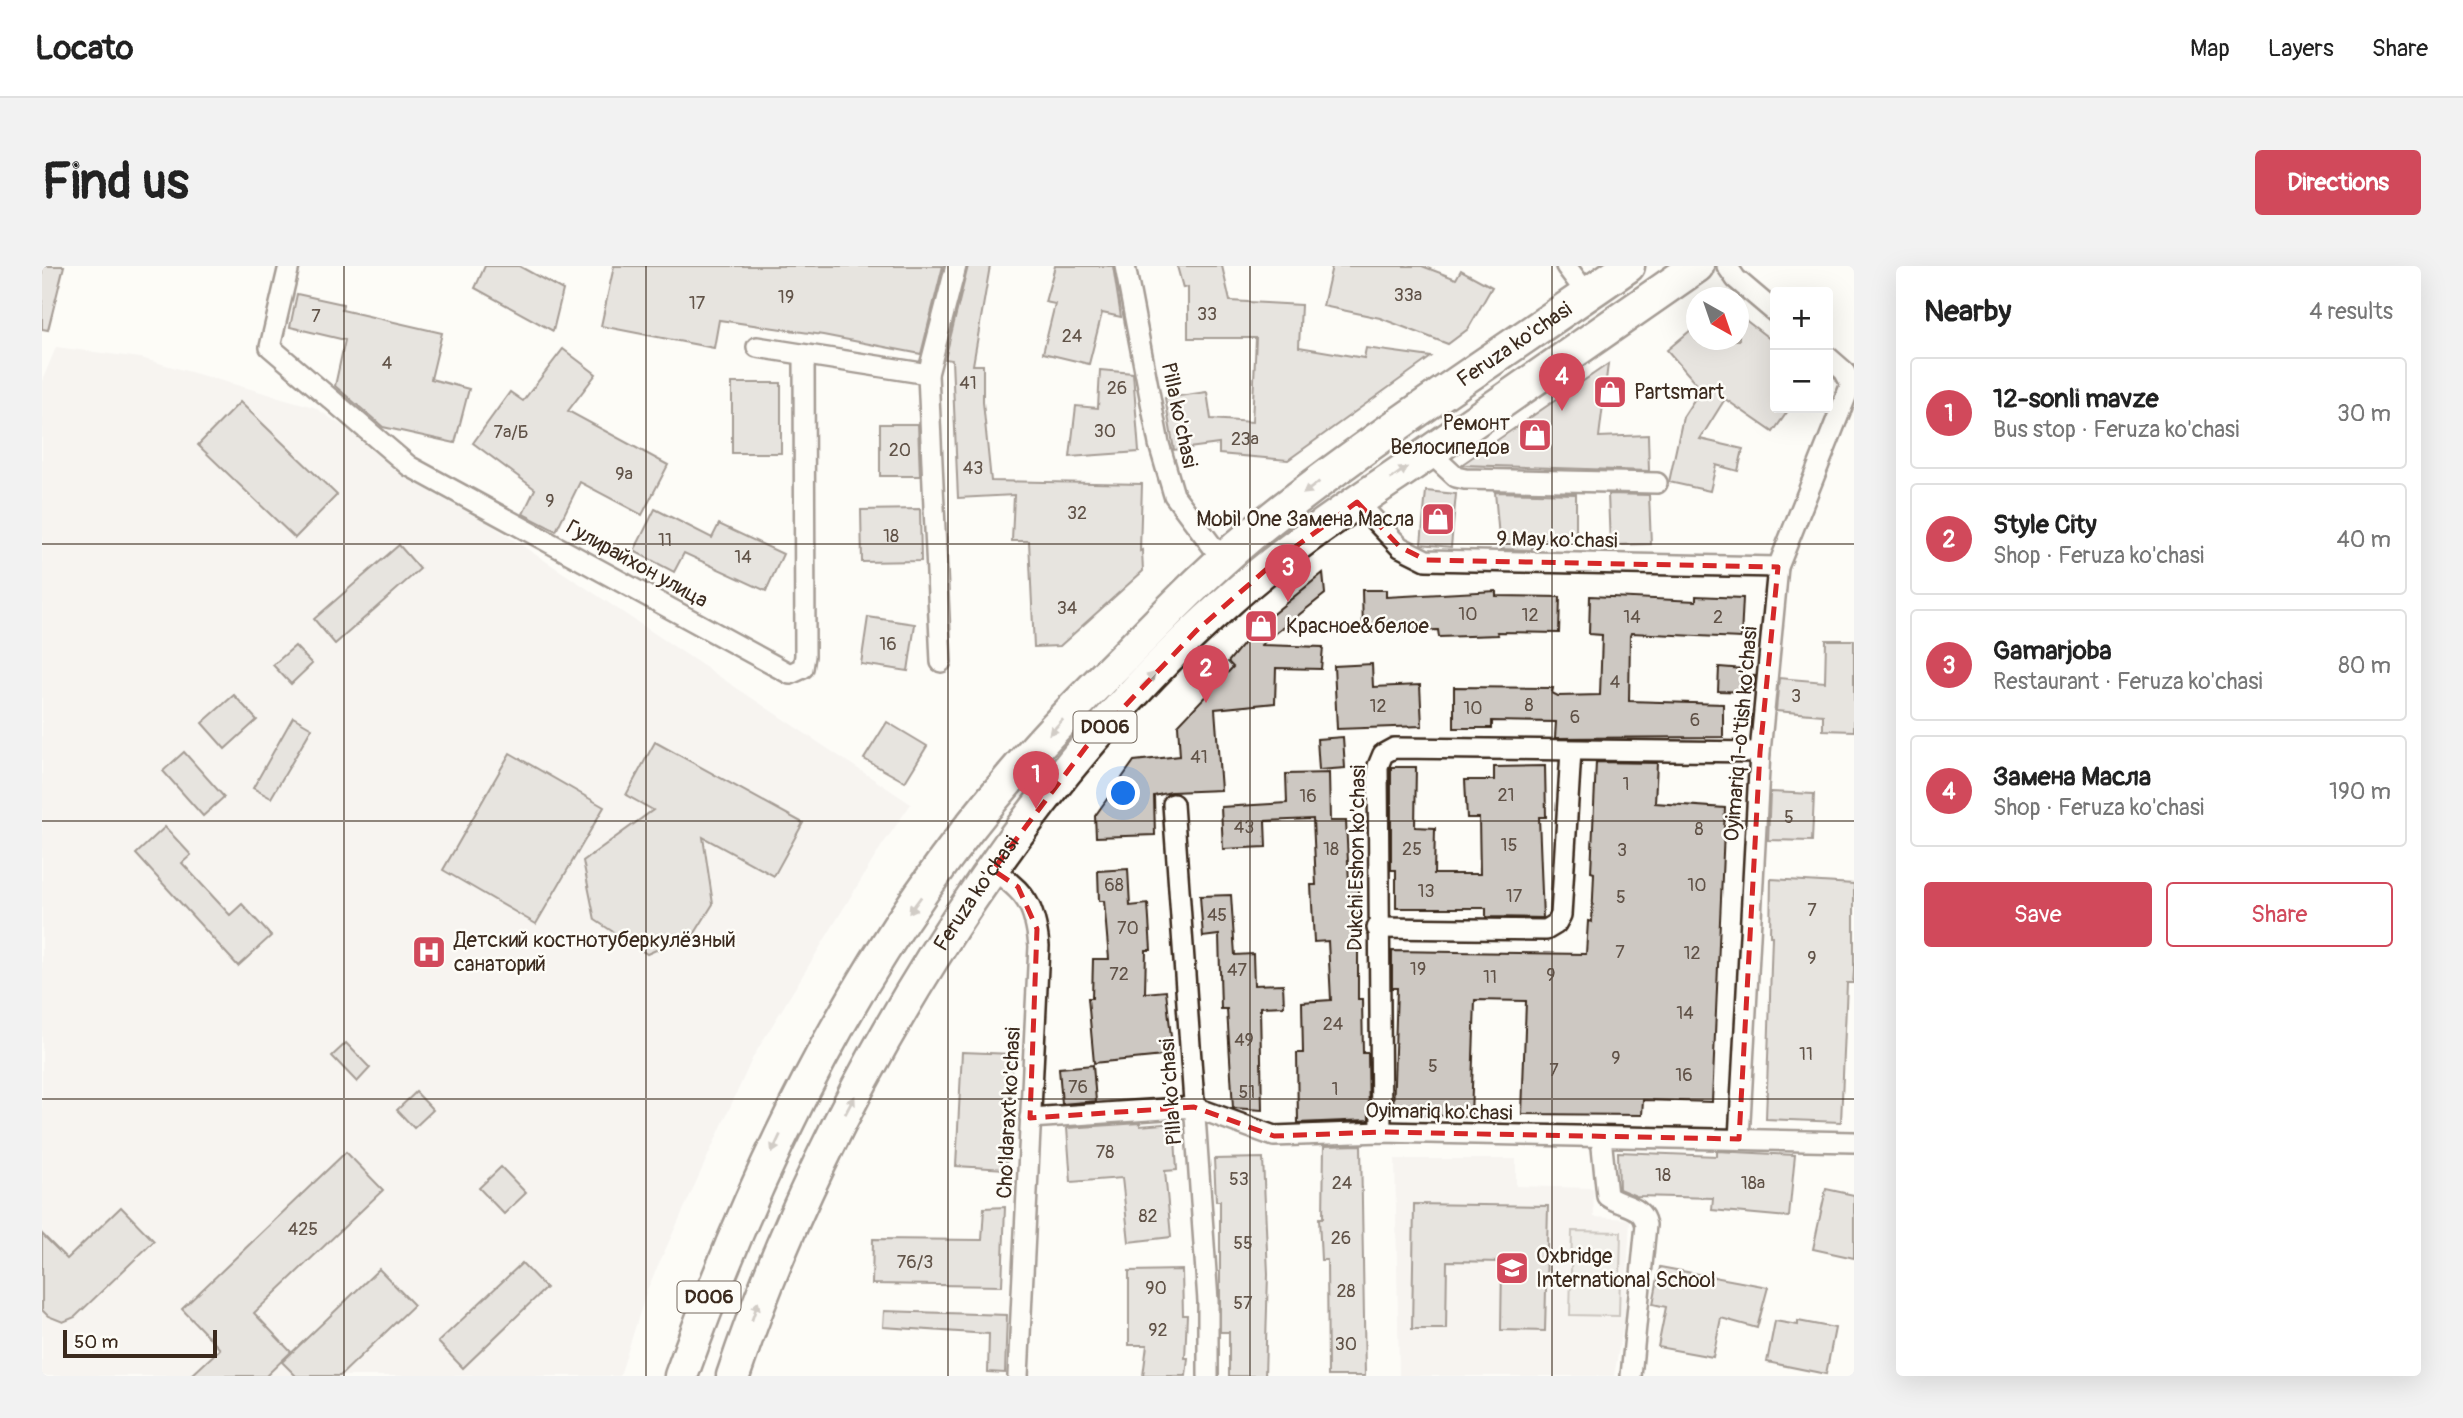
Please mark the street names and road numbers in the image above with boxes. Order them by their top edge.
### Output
street label: Feruza ko'chasi [1451,295,1577,393]
street label: Pilla ko'chasi [1155,360,1203,471]
street label: Гулирайхон улица [561,514,713,614]
street label: 9 May ko'chasi [1496,525,1618,555]
street label: Oyimariq 1-o'tish ko'chasi [1718,625,1764,843]
road number: D006 [1074,712,1136,742]
street label: Dukchi Eshon ko'chasi [1342,764,1372,951]
street label: Feruza ko'chasi [927,830,1025,956]
street label: Cho'ldaraxt ko'chasi [991,1026,1027,1199]
street label: Pilla ko‘chasi [1154,1037,1188,1147]
street label: Oyimariq ko'chasi [1365,1097,1513,1127]
road number: D006 [678,1281,740,1312]

